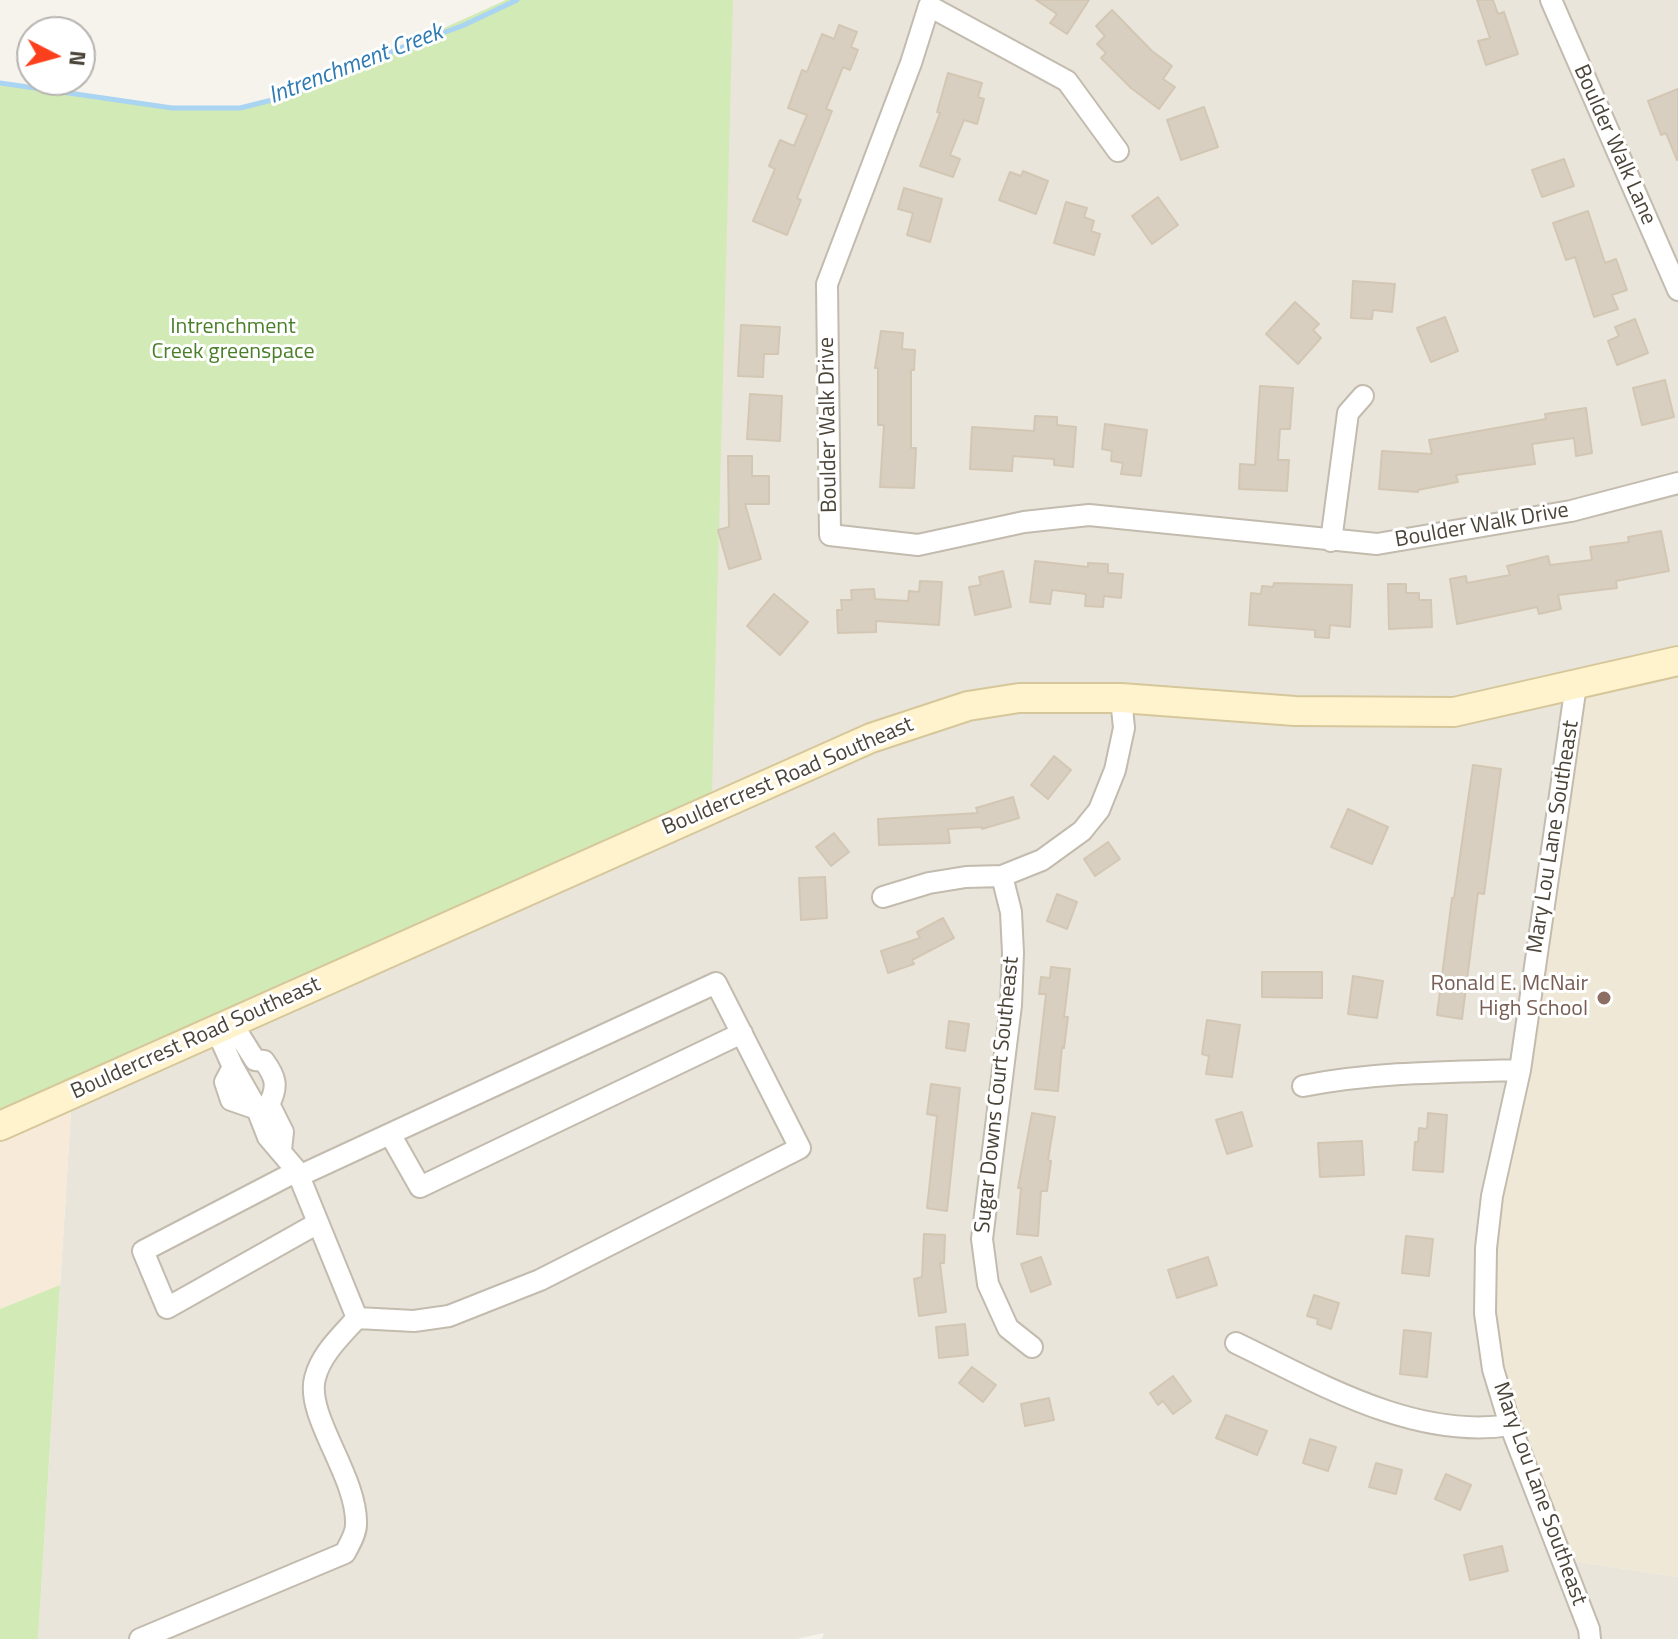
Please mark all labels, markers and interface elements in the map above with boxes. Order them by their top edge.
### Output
north arrow [16,16,96,96]
water label: Intrenchment Creek [265,19,447,111]
text: N [60,49,96,68]
street label: Boulder Walk Lane [1567,61,1661,229]
park label: Intrenchment Creek greenspace [151,315,315,366]
street label: Boulder Walk Drive [814,337,844,513]
street label: Boulder Walk Drive [1393,498,1571,554]
street label: Bouldercrest Road Southeast [658,712,918,842]
street label: Mary Lou Lane Southeast [1523,719,1585,955]
street label: Sugar Downs Court Southeast [970,955,1026,1235]
street label: Bouldercrest Road Southeast [67,972,325,1106]
place label: Ronald E. McNair High School [1431,972,1588,1024]
marker: Ronald E. McNair High School [1595,989,1613,1007]
street label: Mary Lou Lane Southeast [1486,1379,1592,1609]

